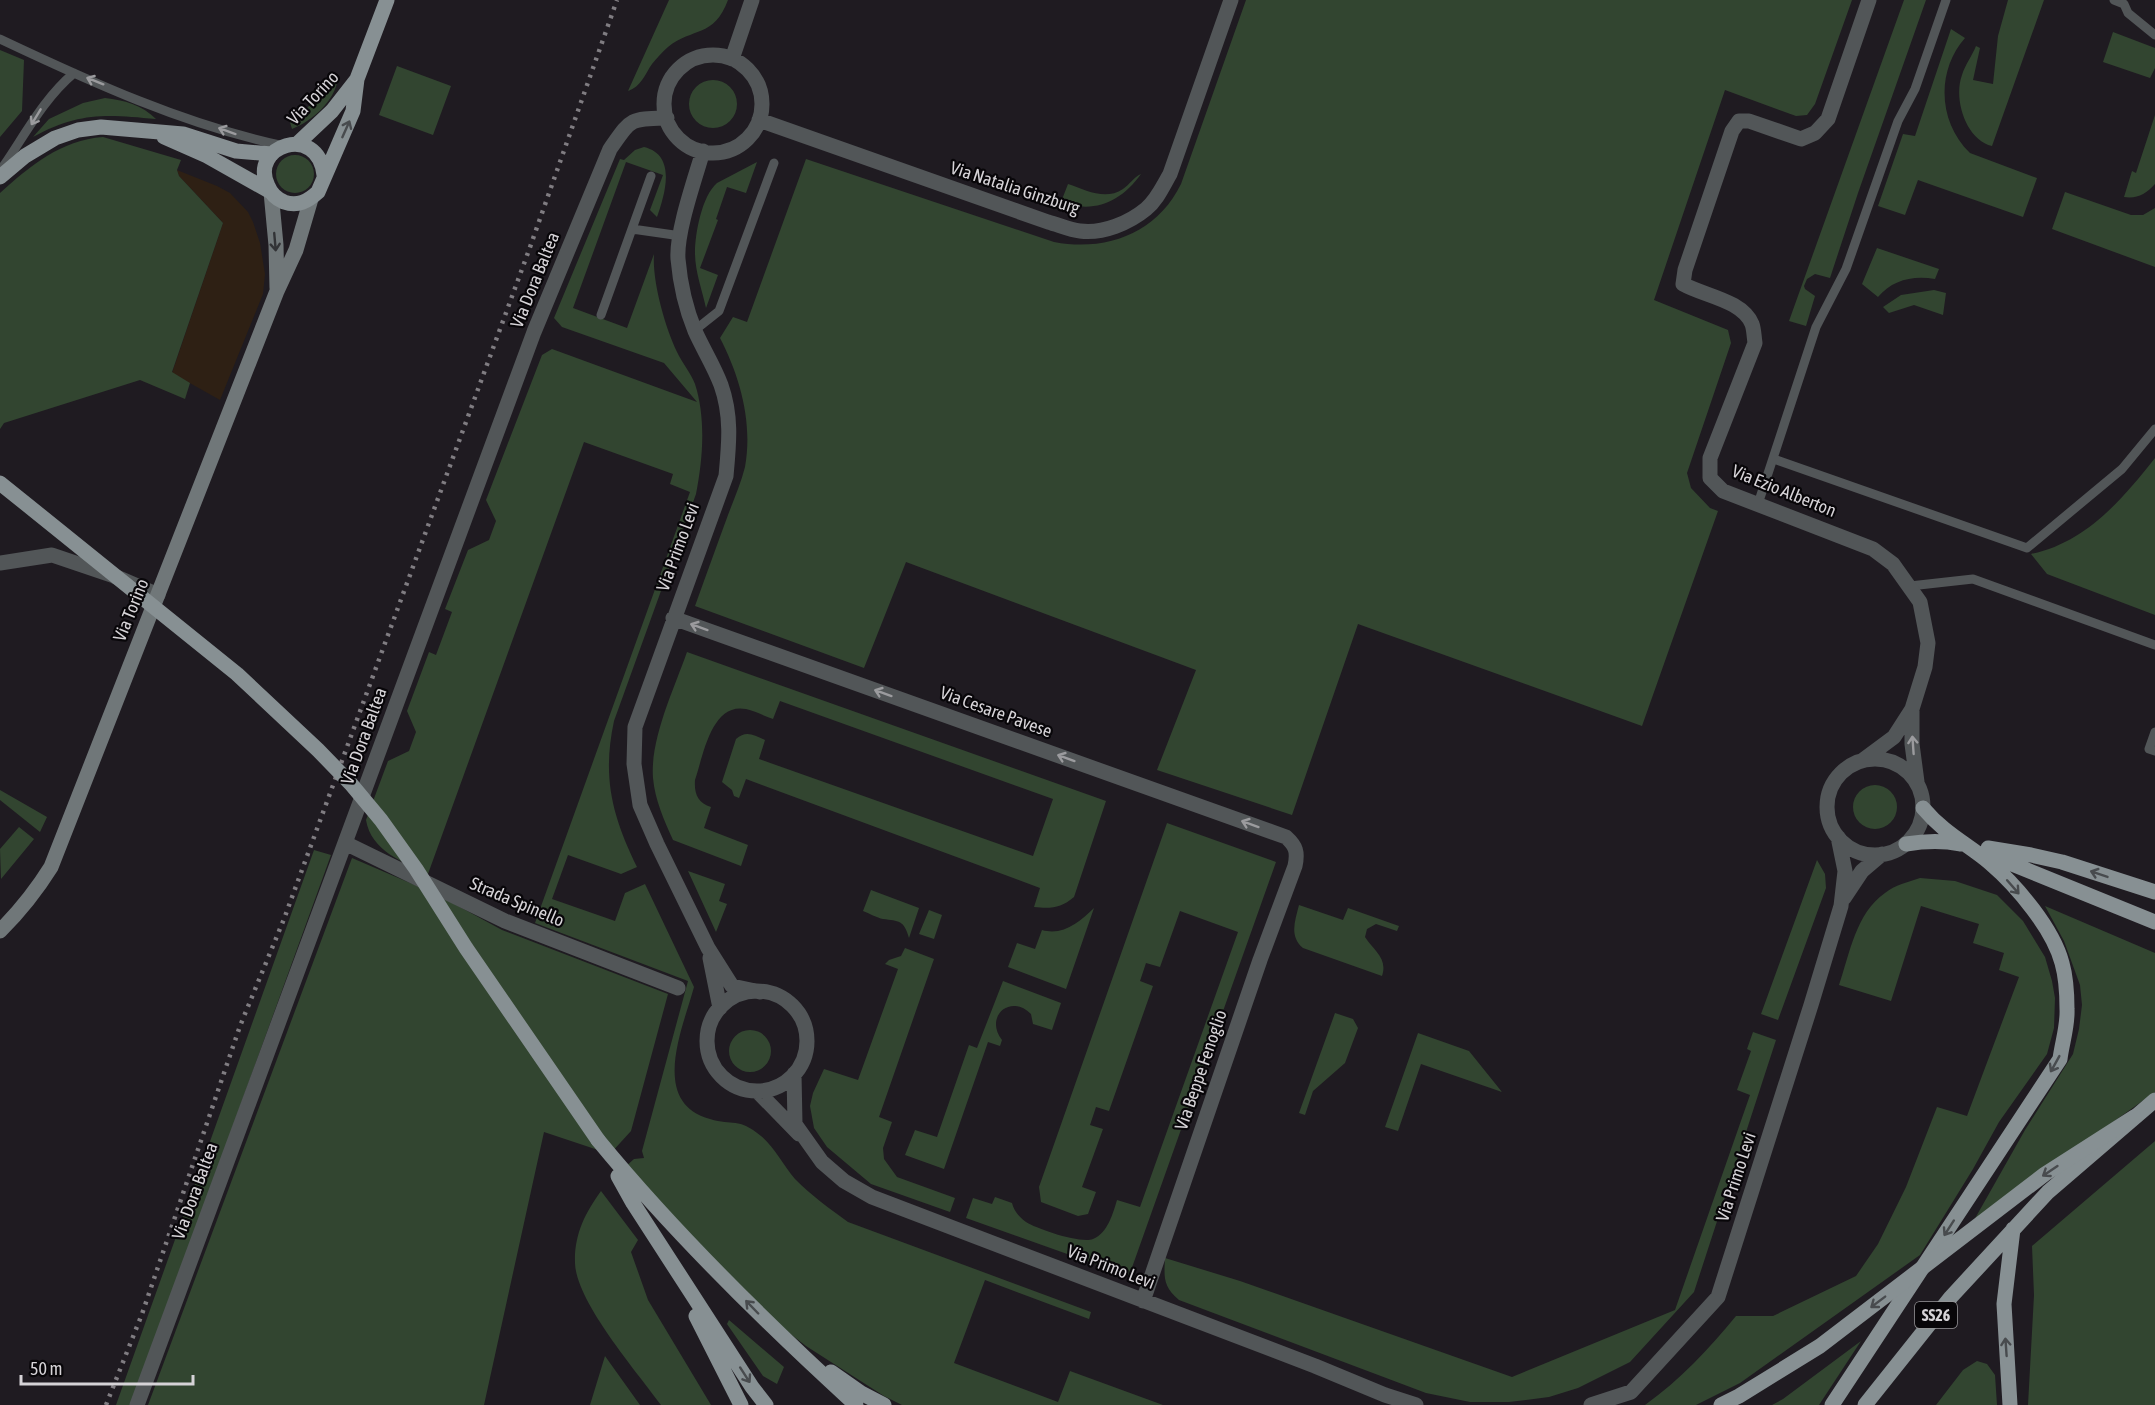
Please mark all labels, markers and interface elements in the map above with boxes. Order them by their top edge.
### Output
street label: Via Torino [283,66,343,129]
one-way arrow [86,75,105,86]
one-way arrow [30,108,42,125]
one-way arrow [340,120,352,138]
one-way arrow [218,125,237,136]
street label: Via Natalia Ginzburg [948,157,1083,218]
street label: Via Dora Baltea [506,229,563,331]
one-way arrow [270,231,281,251]
street label: Via Ezio Alberton [1729,460,1839,521]
street label: Via Primo Levi [652,500,703,594]
street label: Via Torino [108,575,153,644]
one-way arrow [690,620,709,631]
street label: Via Cesare Pavese [937,682,1055,741]
street label: Via Dora Baltea [336,685,391,787]
one-way arrow [874,686,893,697]
one-way arrow [1907,736,1918,756]
one-way arrow [1058,752,1076,763]
one-way arrow [1241,817,1260,828]
one-way arrow [2090,868,2109,879]
street label: Strada Spinello [467,872,568,931]
one-way arrow [2006,879,2020,894]
street label: Via Beppe Fenoglio [1170,1007,1231,1133]
one-way arrow [2049,1055,2061,1072]
street label: Via Primo Levi [1711,1130,1760,1224]
street label: Via Dora Baltea [167,1140,222,1242]
one-way arrow [2042,1165,2058,1177]
one-way arrow [1942,1219,1955,1236]
street label: Via Primo Levi [1064,1240,1158,1293]
one-way arrow [1870,1296,1886,1308]
one-way arrow [745,1300,759,1315]
road number: SS26 [1915,1302,1957,1328]
one-way arrow [2001,1337,2012,1357]
scale bar [21,1348,194,1386]
text: 50 m [30,1358,62,1379]
one-way arrow [738,1367,751,1384]

